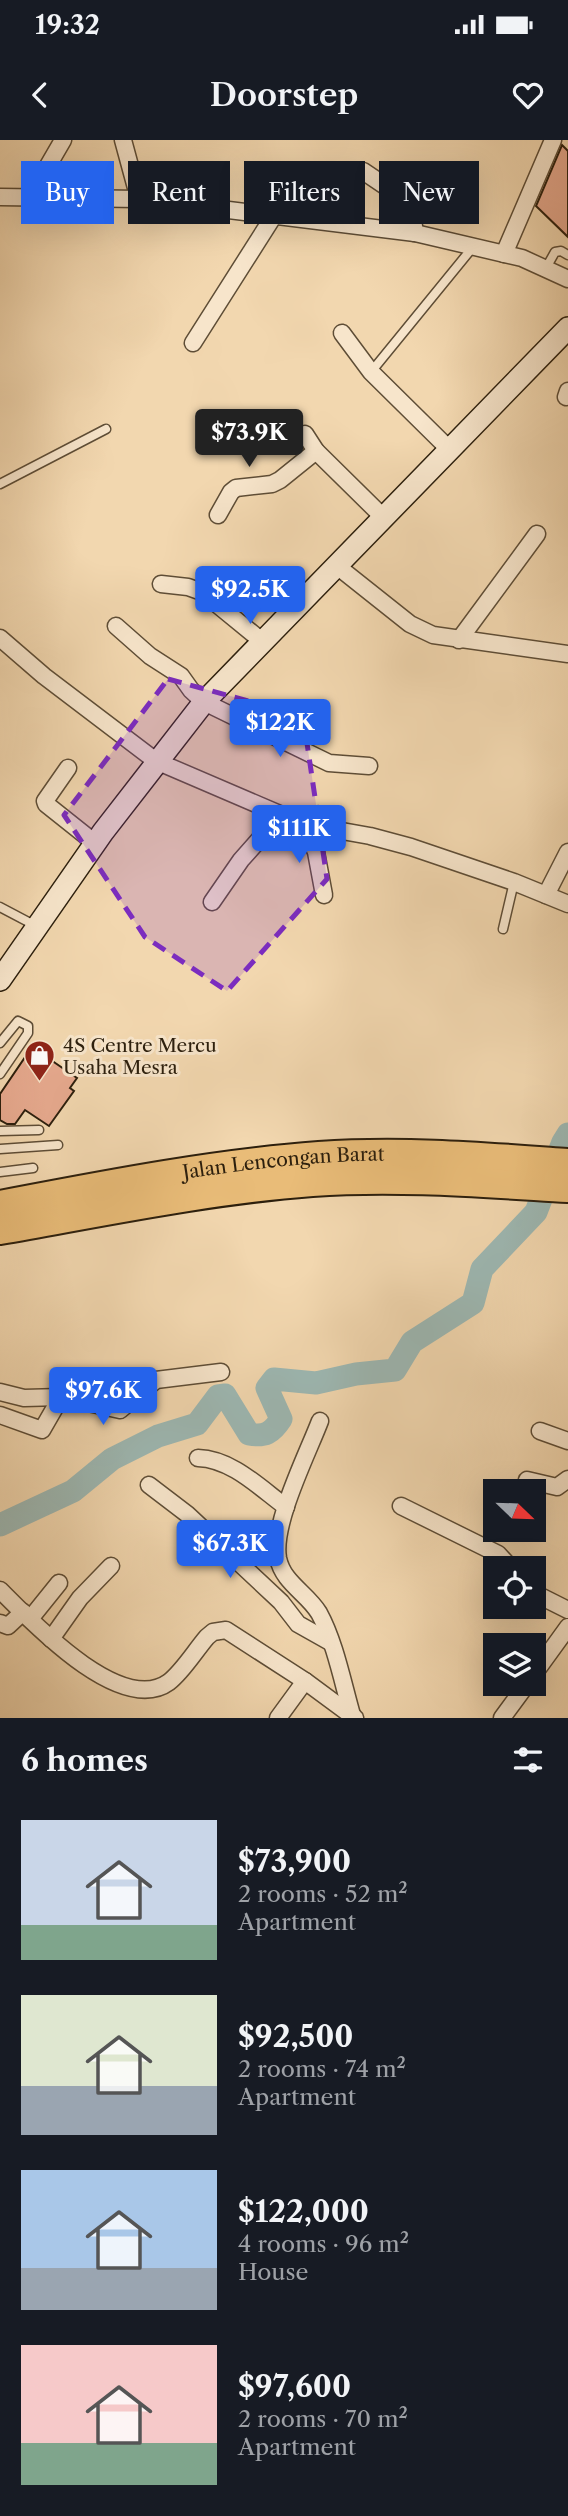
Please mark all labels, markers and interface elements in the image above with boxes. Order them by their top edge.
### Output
text: 19:32 [35,9,100,41]
text: Doorstep [210,75,358,114]
icon: back [21,76,59,114]
icon: heart [509,76,547,114]
chip: Buy [21,161,114,224]
chip: Rent [128,161,230,224]
chip: Filters [244,161,365,224]
chip: New [379,161,479,224]
pin: $73.9K [192,410,306,469]
text: $73.9K [211,418,287,446]
pin: $92.5K [193,566,307,626]
text: $92.5K [211,575,289,603]
pin: $122K [231,700,329,759]
text: $122K [246,708,314,736]
pin: $111K [250,806,348,865]
text: $111K [268,814,330,842]
place label: 4S Centre Mercu Usaha Mesra [63,1034,217,1079]
shop icon: 4S Centre Mercu Usaha Mesra [23,1039,57,1083]
street label: Jalan Lencongan Barat [178,1143,385,1184]
pin: $97.6K [46,1368,160,1427]
text: $97.6K [65,1376,141,1404]
north arrow [483,1479,546,1542]
map controls [483,1479,546,1696]
pin: $67.3K [173,1520,287,1580]
text: $67.3K [193,1529,267,1557]
button: locate [483,1556,546,1619]
button: layers [483,1633,546,1696]
icon: filters [509,1741,547,1779]
text: 6 homes [21,1742,148,1779]
text: $73,900 [238,1843,351,1880]
icon: home [77,1848,161,1932]
text: 2 rooms · 52 m² [238,1880,408,1908]
text: Apartment [238,1908,356,1936]
text: $92,500 [238,2018,353,2055]
icon: home [77,2023,161,2107]
text: 2 rooms · 74 m² [238,2055,406,2083]
text: Apartment [238,2083,356,2111]
text: $122,000 [238,2193,369,2230]
icon: home [77,2198,161,2282]
text: 4 rooms · 96 m² [238,2230,409,2258]
text: House [238,2258,308,2286]
text: $97,600 [238,2368,351,2405]
icon: home [77,2373,161,2457]
text: 2 rooms · 70 m² [238,2405,408,2433]
text: Apartment [238,2433,356,2461]

